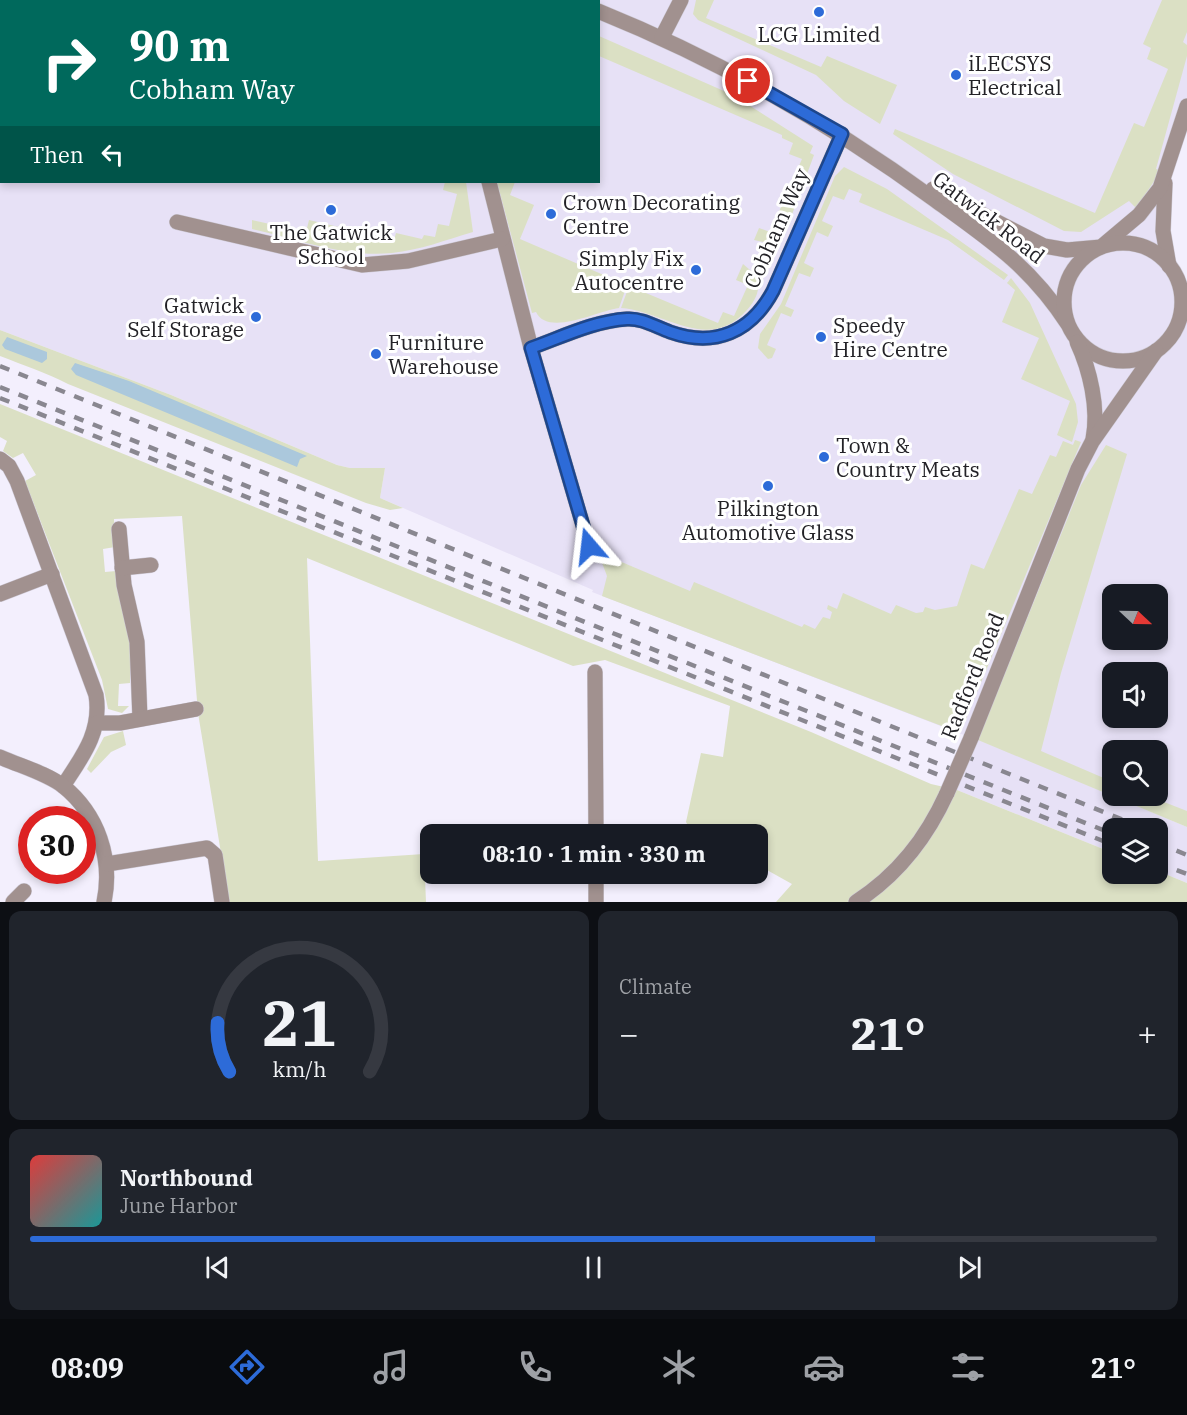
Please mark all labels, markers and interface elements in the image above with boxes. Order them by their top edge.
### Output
marker: LCG Limited [812,5,826,19]
text: 90 m [129,18,230,73]
place label: LCG Limited [758,20,881,48]
icon: right [30,24,108,102]
place label: iLECSYS Electrical [968,49,1062,101]
pin [722,55,773,106]
icon: arrive [731,64,764,97]
marker: iLECSYS Electrical [949,68,963,82]
text: Cobham Way [129,71,295,106]
icon: left [96,138,129,171]
text: Then [30,140,84,169]
street label: Cobham Way [737,163,815,293]
street label: Gatwick Road [927,164,1051,270]
place label: Crown Decorating Centre [563,188,740,240]
marker: The Gatwick School [324,203,338,217]
marker: Crown Decorating Centre [544,207,558,221]
place label: The Gatwick School [270,218,393,270]
place label: Simply Fix Autocentre [574,244,684,296]
marker: Simply Fix Autocentre [689,263,703,277]
place label: Gatwick Self Storage [127,291,245,343]
marker: Gatwick Self Storage [249,310,263,324]
place label: Speedy Hire Centre [833,311,948,363]
place label: Furniture Warehouse [388,328,499,380]
marker: Speedy Hire Centre [814,330,828,344]
marker: Furniture Warehouse [369,347,383,361]
place label: Town & Country Meats [836,431,980,483]
marker: Town & Country Meats [817,450,831,464]
marker: Pilkington Automotive Glass [761,479,775,493]
place label: Pilkington Automotive Glass [682,494,854,546]
position arrow [557,514,621,578]
north arrow [1102,584,1168,650]
map controls [1102,584,1168,884]
street label: Radford Road [934,608,1010,743]
button: sound [1102,662,1168,728]
button: search [1102,740,1168,806]
speed limit sign: 30 [18,806,96,884]
button: layers [1102,818,1168,884]
text: 08:10 · 1 min · 330 m [482,839,706,868]
text: Climate [619,973,692,1000]
text: 21 [262,982,336,1063]
text: 21° [850,1004,926,1062]
text: − [619,1012,639,1055]
text: + [1137,1012,1157,1055]
text: km/h [272,1056,326,1084]
text: Northbound [120,1163,253,1192]
text: June Harbor [120,1192,237,1219]
icon: previous [201,1251,234,1284]
icon: pause [577,1251,610,1284]
icon: next [953,1251,986,1284]
icon: directions [226,1346,268,1388]
icon: music [370,1346,412,1388]
icon: phone [514,1346,556,1388]
icon: climate [658,1346,700,1388]
icon: car [803,1346,845,1388]
icon: filters [947,1346,989,1388]
text: 08:09 [51,1350,124,1385]
text: 21° [1091,1350,1136,1385]

